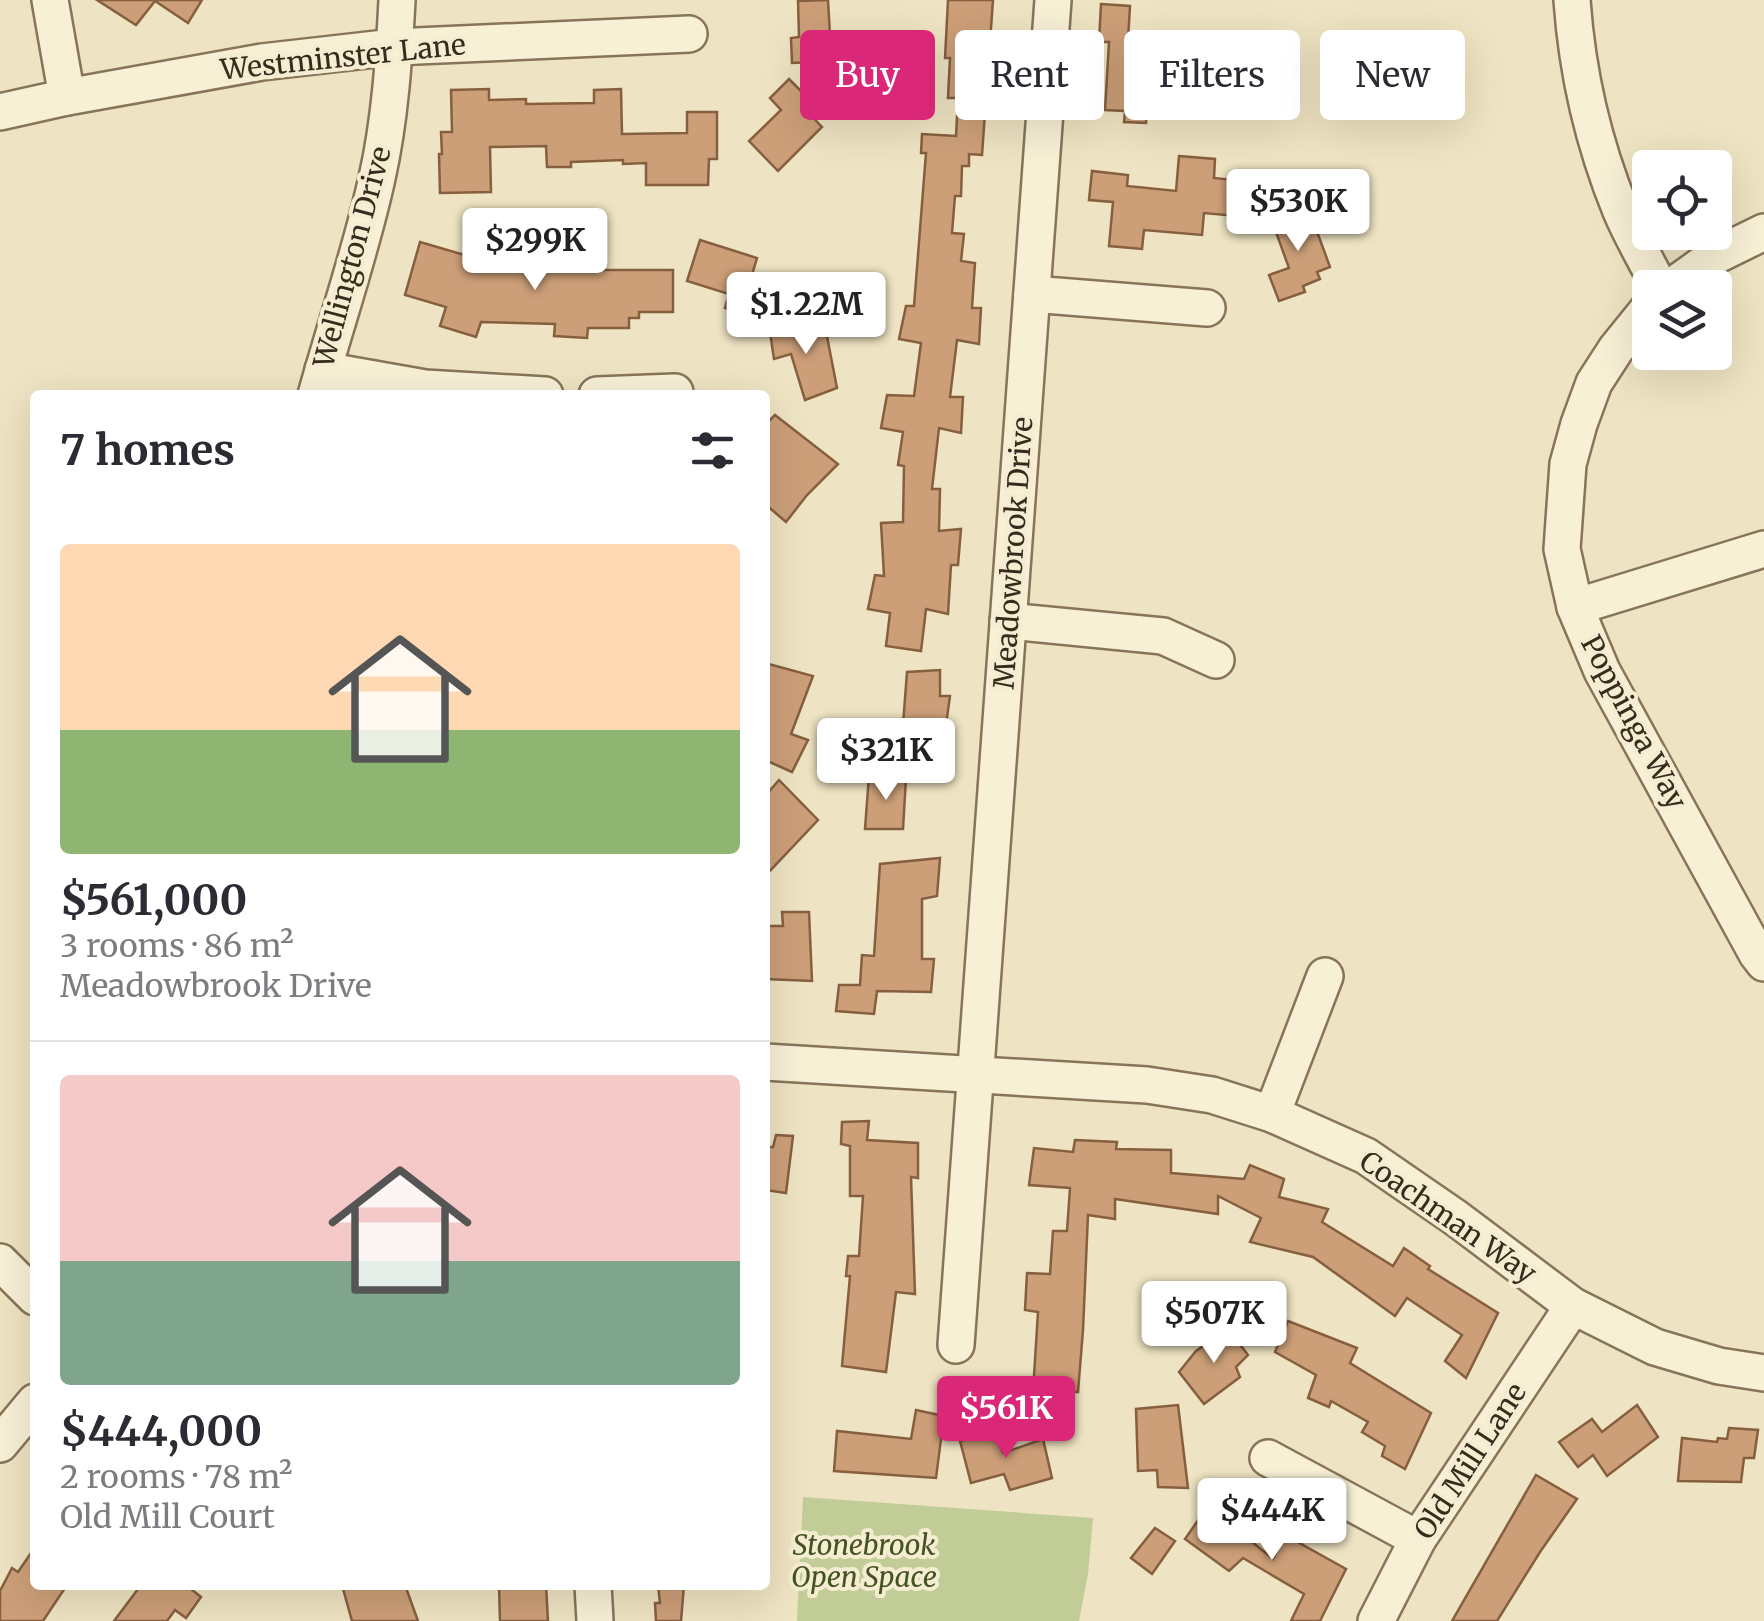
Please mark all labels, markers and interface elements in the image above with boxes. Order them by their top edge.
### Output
street label: Westminster Lane [218,26,467,88]
chip: Buy [800,30,935,120]
chip: Rent [955,30,1104,120]
chip: Filters [1124,30,1300,120]
chip: New [1320,30,1465,120]
street label: Wellington Drive [305,142,399,373]
map controls [1632,150,1732,370]
button: locate [1632,150,1732,250]
pin: $530K [1228,169,1368,254]
text: $530K [1248,181,1348,221]
pin: $299K [465,208,605,293]
text: $299K [484,220,586,260]
button: layers [1632,270,1732,370]
pin: $1.22M [725,272,887,357]
text: $1.22M [749,284,863,324]
street label: Meadowbrook Drive [986,416,1040,690]
icon: filters [685,423,740,478]
text: 7 homes [60,424,235,476]
icon: home [310,609,490,789]
street label: Poppinga Way [1573,629,1695,816]
pin: $321K [816,718,956,803]
text: $321K [839,730,933,770]
text: $561,000 [60,874,247,926]
text: 3 rooms · 86 m² [60,926,294,966]
text: Meadowbrook Drive [60,966,372,1006]
icon: home [310,1140,490,1320]
street label: Coachman Way [1353,1143,1544,1292]
pin: $507K [1144,1281,1284,1366]
text: $507K [1164,1293,1264,1333]
pin: $561K [936,1376,1076,1461]
street label: Old Mill Lane [1406,1376,1534,1546]
text: $561K [959,1388,1053,1428]
text: $444,000 [60,1405,262,1457]
text: 2 rooms · 78 m² [60,1457,292,1497]
pin: $444K [1202,1478,1342,1563]
text: $444K [1219,1490,1325,1530]
text: Old Mill Court [60,1497,275,1537]
park label: Stonebrook Open Space [791,1527,937,1595]

